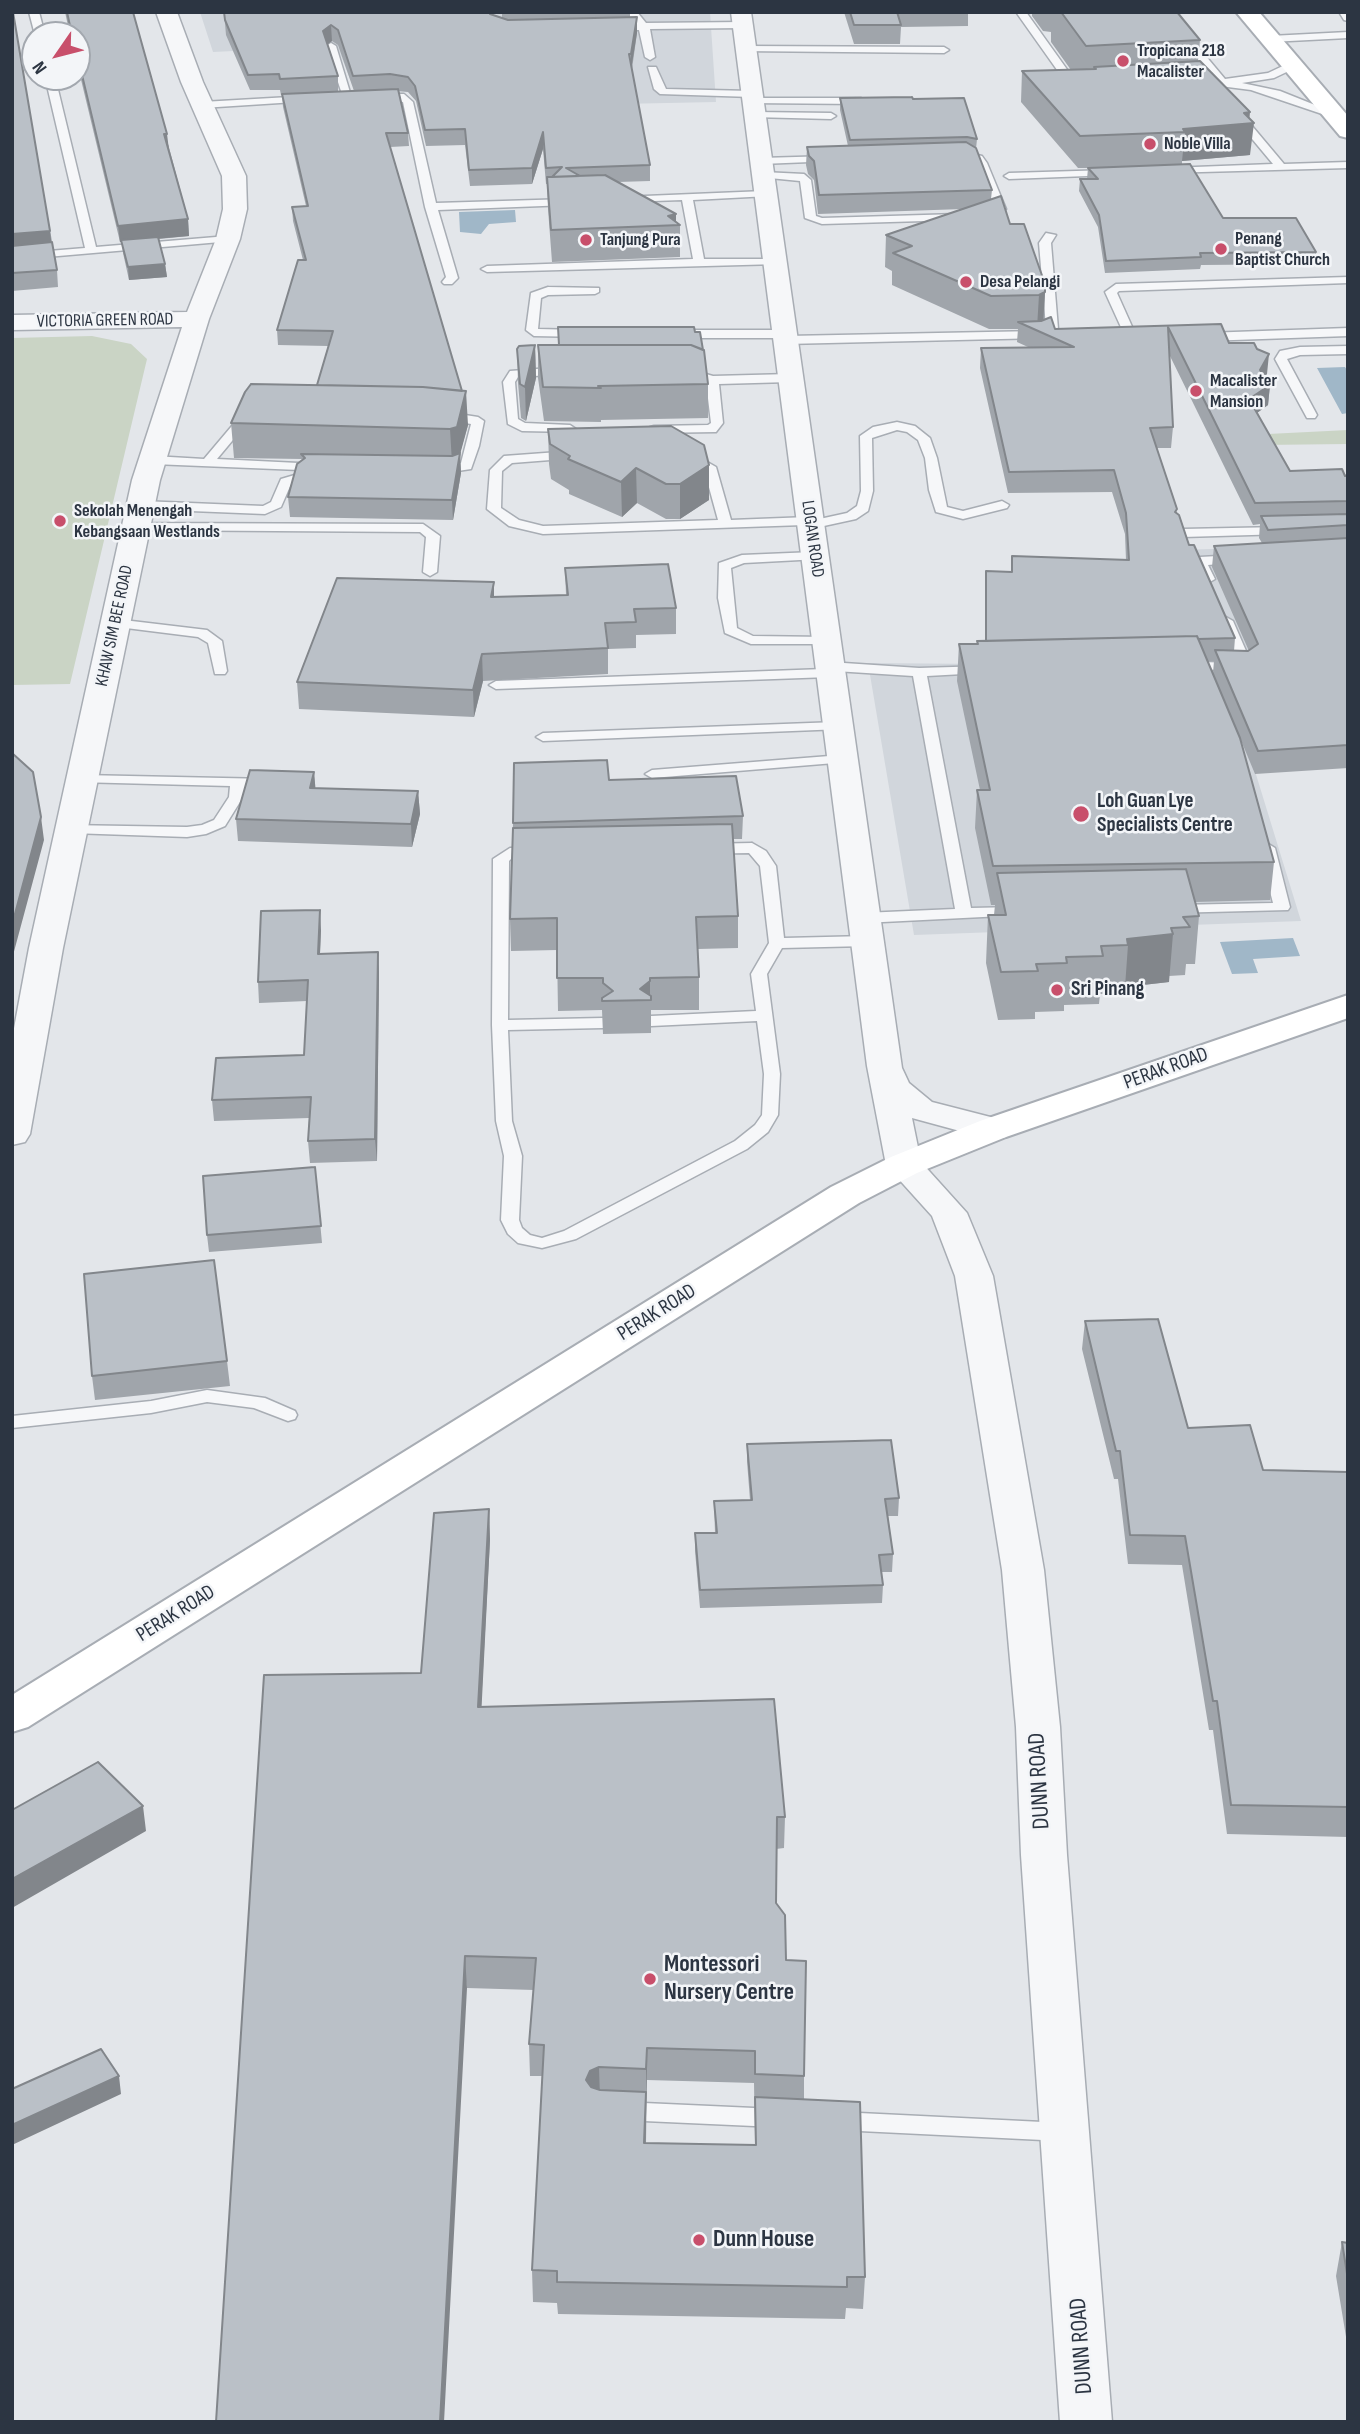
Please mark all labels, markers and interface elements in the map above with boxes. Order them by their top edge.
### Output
north arrow [21,21,91,91]
place label: Tropicana 218 Macalister [1137,40,1225,82]
marker: Tropicana 218 Macalister [1115,53,1131,69]
text: N [28,56,52,78]
place label: Noble Villa [1164,133,1231,155]
marker: Noble Villa [1142,136,1158,152]
place label: Penang Baptist Church [1235,228,1330,270]
place label: Tanjung Pura [600,229,681,251]
marker: Tanjung Pura [578,232,594,248]
marker: Penang Baptist Church [1213,241,1229,257]
place label: Desa Pelangi [980,271,1060,293]
marker: Desa Pelangi [958,274,974,290]
street label: VICTORIA GREEN ROAD [37,309,173,333]
place label: Macalister Mansion [1210,370,1277,412]
marker: Macalister Mansion [1188,383,1204,399]
street label: LOGAN ROAD [796,499,828,579]
place label: Sekolah Menengah Kebangsaan Westlands [74,500,220,542]
marker: Sekolah Menengah Kebangsaan Westlands [52,513,68,529]
street label: KHAW SIM BEE ROAD [92,563,138,689]
place label: Loh Guan Lye Specialists Centre [1097,789,1233,839]
marker: Loh Guan Lye Specialists Centre [1071,804,1091,824]
place label: Sri Pinang [1071,977,1144,1003]
marker: Sri Pinang [1049,982,1065,998]
street label: PERAK ROAD [1120,1042,1212,1096]
street label: PERAK ROAD [613,1279,701,1347]
street label: PERAK ROAD [132,1580,220,1648]
street label: DUNN ROAD [1023,1732,1057,1830]
place label: Montessori Nursery Centre [664,1951,794,2007]
marker: Montessori Nursery Centre [642,1971,658,1987]
place label: Dunn House [713,2226,814,2254]
marker: Dunn House [691,2232,707,2248]
street label: DUNN ROAD [1064,2297,1100,2395]

